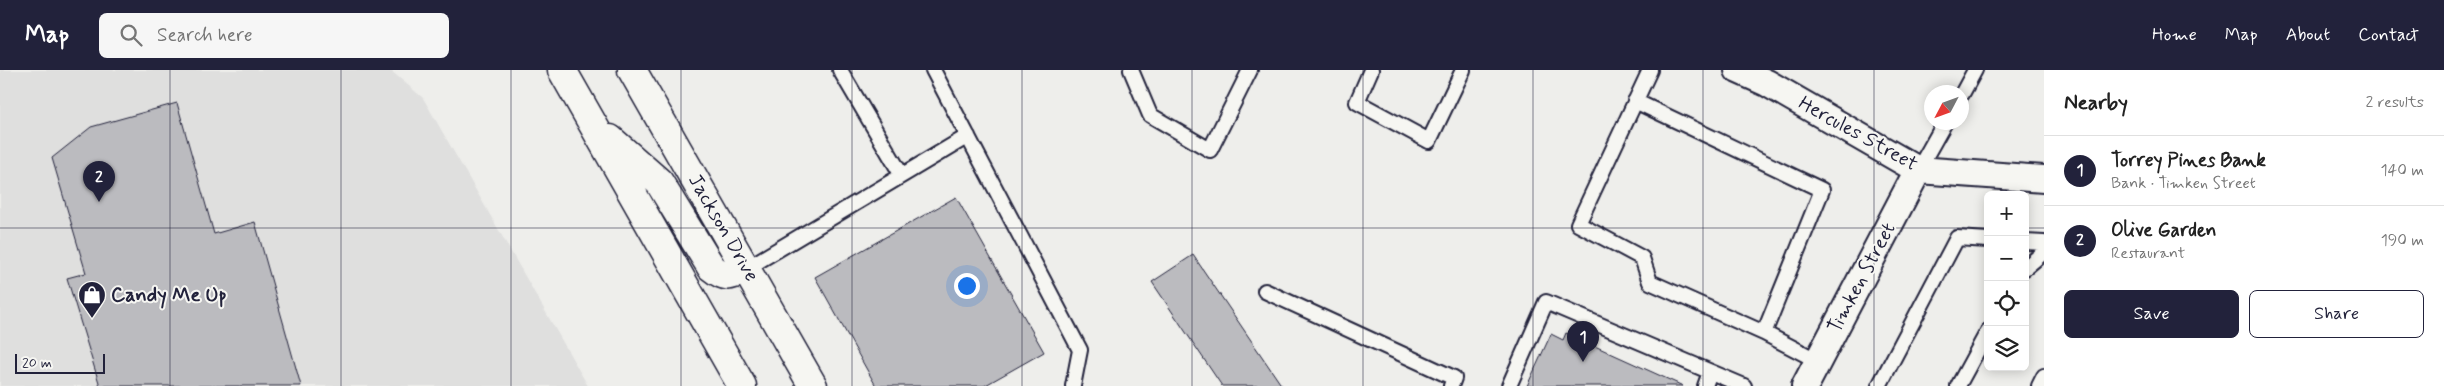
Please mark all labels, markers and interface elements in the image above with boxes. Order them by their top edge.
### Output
search box [99,13,449,58]
text: Map [25,20,69,51]
icon: search [117,21,145,49]
text: Search here [157,23,253,48]
text: Home [2152,23,2197,47]
text: Map [2225,23,2258,47]
text: About [2286,23,2330,47]
text: Contact [2358,23,2419,47]
north arrow [1924,85,1969,130]
text: Nearby [2064,89,2128,117]
street label: Hercules Street [1793,90,1923,178]
text: 2 results [2366,92,2424,113]
text: Torrey Pines Bank [2111,148,2266,173]
text: 1 [2076,160,2084,181]
text: 140 m [2380,160,2424,181]
pin: 2 [83,161,115,202]
street label: Jackson Drive [681,169,765,287]
text: Bank · Timken Street [2111,173,2256,194]
map controls [1984,191,2029,371]
button: + [1984,191,2029,236]
street label: Timken Street [1822,218,1902,338]
text: Olive Garden [2111,218,2217,243]
text: 2 [2076,230,2084,251]
text: 190 m [2381,230,2424,251]
button: − [1984,236,2029,281]
text: Restaurant [2111,243,2185,264]
your location [954,273,980,299]
shop icon: Candy Me Up [77,280,107,319]
button: locate [1984,281,2029,326]
place label: Candy Me Up [111,282,227,309]
button: Save [2064,290,2239,338]
button: Share [2249,290,2424,338]
pin: 1 [1567,321,1599,362]
button: layers [1984,326,2029,371]
scale bar [15,351,105,374]
text: 20 m [22,354,52,372]

